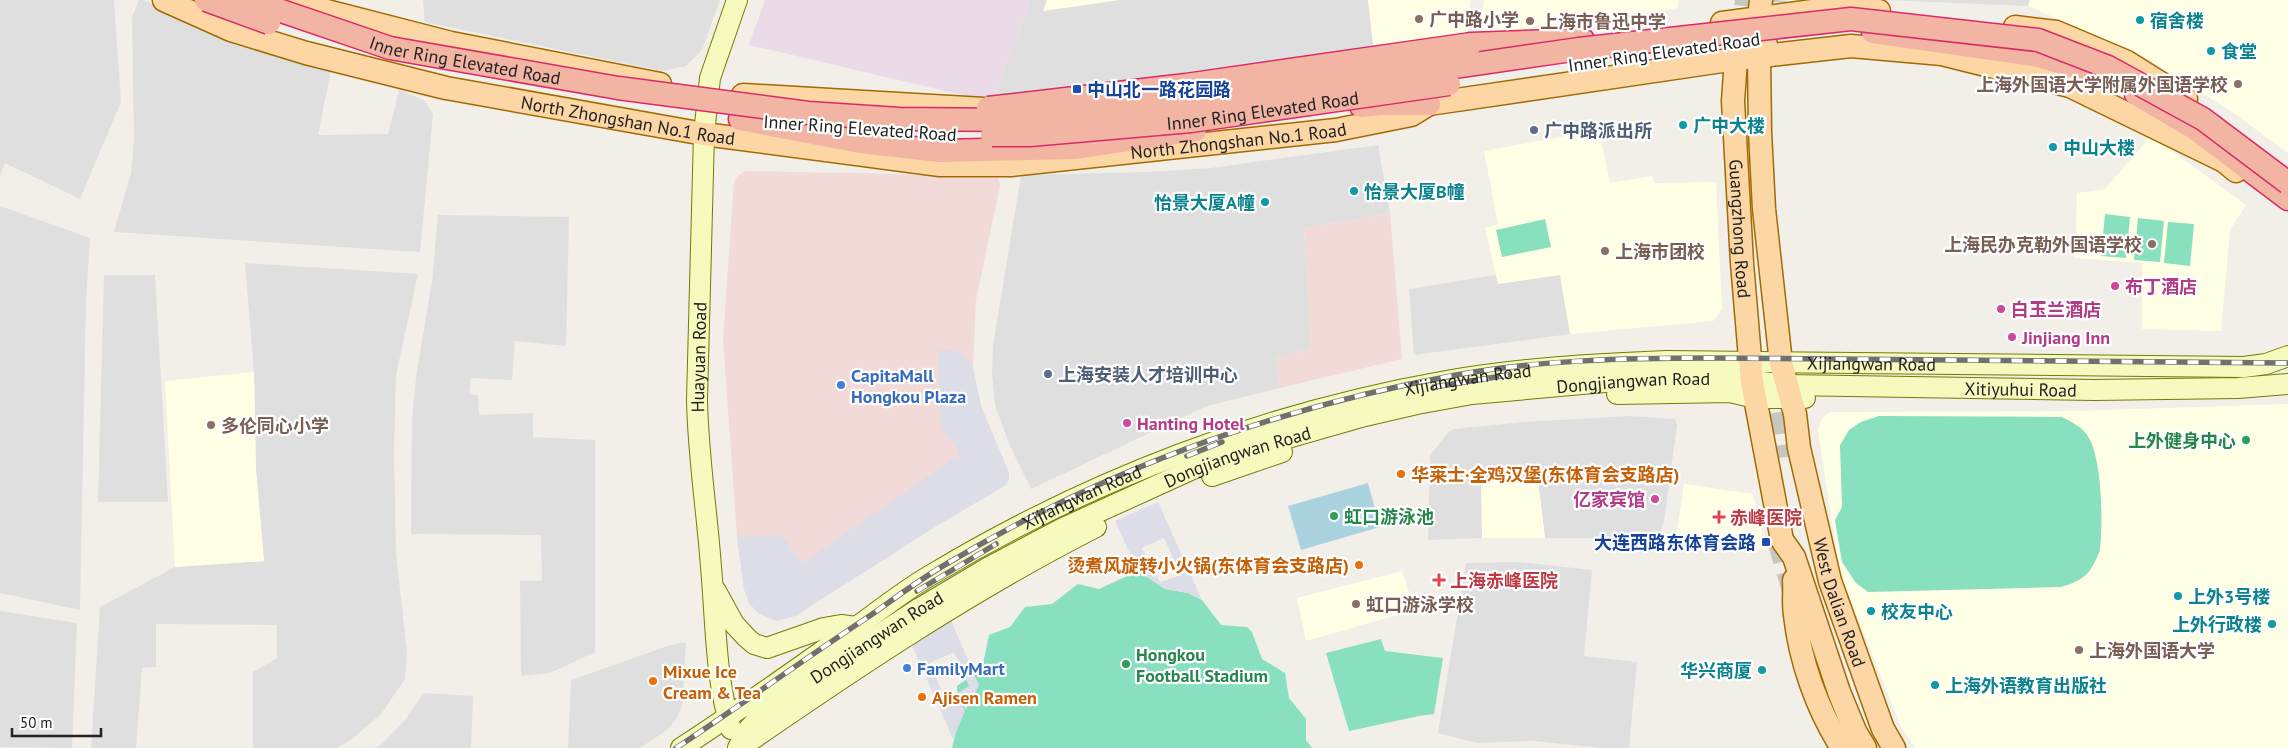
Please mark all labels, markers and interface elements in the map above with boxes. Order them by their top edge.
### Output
place label: 广中路小学 [1429,8,1519,31]
place label: 宿舍楼 [2150,9,2204,32]
place label: 上海市鲁迅中学 [1540,10,1666,33]
marker: 广中路小学 [1413,13,1425,25]
marker: 宿舍楼 [2134,14,2146,26]
marker: 上海市鲁迅中学 [1524,15,1536,27]
street label: Inner Ring Elevated Road [1566,27,1762,77]
street label: Inner Ring Elevated Road [366,30,562,89]
place label: 食堂 [2221,40,2257,63]
marker: 食堂 [2205,45,2217,57]
place label: 上海外国语大学附属外国语学校 [1976,73,2228,96]
place label: 中山北一路花园路 [1087,78,1231,101]
marker: 上海外国语大学附属外国语学校 [2232,78,2244,90]
marker: 中山北一路花园路 [1071,83,1083,95]
street label: Inner Ring Elevated Road [1166,86,1360,135]
street label: North Zhongshan No.1 Road [519,90,736,149]
street label: Inner Ring Elevated Road [763,110,957,146]
place label: 广中大楼 [1693,114,1765,137]
street label: North Zhongshan No.1 Road [1129,117,1348,164]
place label: 广中路派出所 [1544,119,1652,142]
marker: 广中大楼 [1677,119,1689,131]
marker: 广中路派出所 [1528,124,1540,136]
place label: 中山大楼 [2063,136,2135,159]
marker: 中山大楼 [2047,141,2059,153]
street label: Guangzhong Road [1725,158,1756,299]
place label: 怡景大厦B幢 [1364,180,1465,203]
marker: 怡景大厦B幢 [1348,185,1360,197]
place label: 怡景大厦A幢 [1154,191,1255,214]
marker: 怡景大厦A幢 [1259,196,1271,208]
place label: 上海民办克勒外国语学校 [1944,233,2142,256]
marker: 上海民办克勒外国语学校 [2146,238,2158,250]
place label: 上海市团校 [1615,240,1705,263]
marker: 上海市团校 [1599,245,1611,257]
place label: 布丁酒店 [2125,275,2197,298]
marker: 布丁酒店 [2109,280,2121,292]
place label: 白玉兰酒店 [2011,298,2101,321]
street label: Huayuan Road [685,302,711,413]
marker: 白玉兰酒店 [1995,303,2007,315]
place label: Jinjiang Inn [2021,326,2110,349]
marker: Jinjiang Inn [2006,331,2018,343]
street label: Xijiangwan Road [1807,351,1936,375]
street label: Xijiangwan Road [1401,358,1532,400]
place label: 上海安装人才培训中心 [1058,363,1238,386]
place label: CapitaMall Hongkou Plaza [851,364,966,408]
street label: Dongjiangwan Road [1555,366,1710,398]
marker: 上海安装人才培训中心 [1042,368,1054,380]
street label: Xitiyuhui Road [1964,376,2077,401]
marker: CapitaMall Hongkou Plaza [835,379,847,391]
place label: Hanting Hotel [1137,412,1245,435]
place label: 多伦同心小学 [221,414,329,437]
marker: Hanting Hotel [1121,417,1133,429]
marker: 多伦同心小学 [205,419,217,431]
street label: Dongjiangwan Road [1160,421,1313,492]
place label: 上外健身中心 [2128,429,2236,452]
marker: 上外健身中心 [2240,434,2252,446]
street label: Xijiangwan Road [1018,459,1145,534]
place label: 华莱士·全鸡汉堡(东体育会支路店) [1411,463,1679,486]
marker: 华莱士·全鸡汉堡(东体育会支路店) [1395,468,1407,480]
place label: 亿家宾馆 [1573,488,1645,511]
marker: 亿家宾馆 [1649,493,1661,505]
place label: 虹口游泳池 [1344,505,1434,528]
place label: 赤峰医院 [1730,506,1802,529]
marker: 虹口游泳池 [1328,510,1340,522]
marker: 赤峰医院 [1712,510,1726,524]
place label: 大连西路东体育会路 [1594,531,1756,554]
marker: 大连西路东体育会路 [1760,536,1772,548]
street label: West Dalian Road [1809,536,1871,670]
place label: 烫煮风旋转小火锅(东体育会支路店) [1067,554,1349,577]
marker: 烫煮风旋转小火锅(东体育会支路店) [1353,559,1365,571]
place label: 上海赤峰医院 [1450,569,1558,592]
marker: 上海赤峰医院 [1432,573,1446,587]
street label: Dongjiangwan Road [805,585,947,688]
place label: 上外3号楼 [2188,585,2270,608]
marker: 上外3号楼 [2172,590,2184,602]
place label: 虹口游泳学校 [1366,593,1474,616]
marker: 虹口游泳学校 [1350,598,1362,610]
place label: 校友中心 [1881,600,1953,623]
marker: 校友中心 [1865,605,1877,617]
place label: 上外行政楼 [2172,613,2262,636]
marker: 上外行政楼 [2266,618,2278,630]
place label: 上海外国语大学 [2089,639,2215,662]
place label: Hongkou Football Stadium [1136,643,1268,687]
marker: 上海外国语大学 [2073,644,2085,656]
place label: FamilyMart [917,657,1005,680]
marker: Hongkou Football Stadium [1120,658,1132,670]
place label: 华兴商厦 [1680,659,1752,682]
place label: Mixue Ice Cream & Tea [663,660,761,704]
marker: FamilyMart [901,662,913,674]
marker: 华兴商厦 [1756,664,1768,676]
place label: 上海外语教育出版社 [1945,674,2107,697]
marker: Mixue Ice Cream & Tea [647,675,659,687]
marker: 上海外语教育出版社 [1929,679,1941,691]
place label: Ajisen Ramen [932,686,1037,709]
marker: Ajisen Ramen [916,691,928,703]
scale bar [12,706,101,738]
text: 50 m [20,713,53,732]

